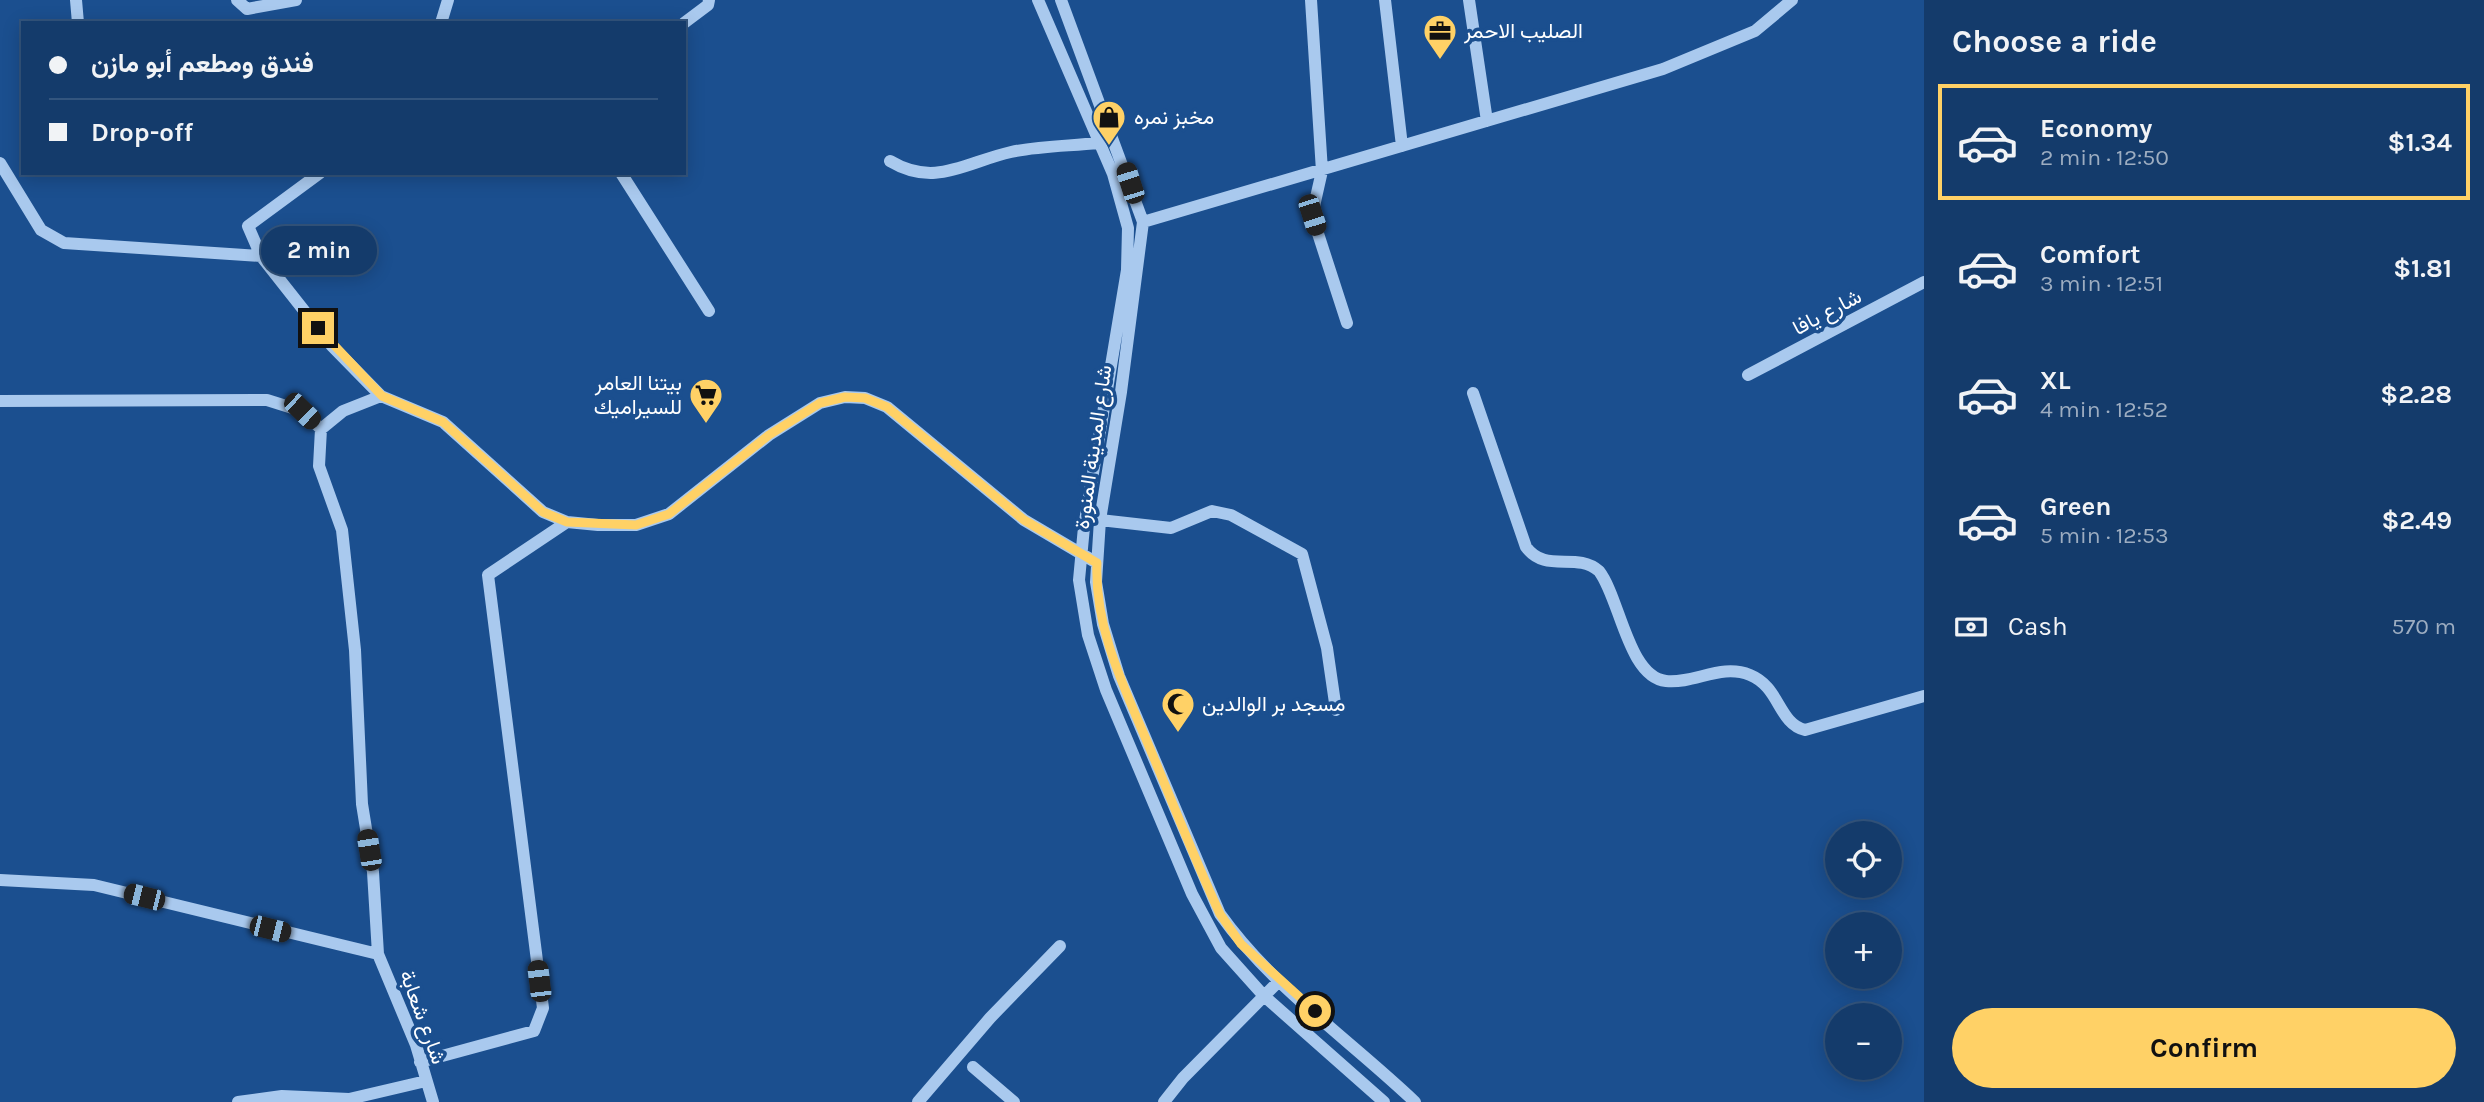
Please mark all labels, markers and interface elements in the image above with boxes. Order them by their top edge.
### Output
office icon: الصليب الاحمر [1421,12,1459,61]
place label: الصليب الاحمر [1463,19,1583,44]
text: Choose a ride [1952,23,2157,60]
text: فندق ومطعم أبو مازن [91,48,314,79]
shop icon: مخبز نمره [1090,98,1128,147]
place label: مخبز نمره [1134,105,1214,130]
icon: car [1956,111,2019,174]
text: Economy [2040,113,2152,144]
text: Drop-off [91,117,193,148]
text: $1.34 [2388,127,2452,158]
text: 2 min · 12:50 [2040,144,2169,171]
car [1114,160,1147,206]
car [1296,192,1329,238]
callout: 2 min [260,226,376,276]
text: 2 min [287,237,351,264]
icon: car [1956,237,2019,300]
text: Comfort [2040,239,2141,270]
text: $1.81 [2393,253,2452,284]
text: 3 min · 12:51 [2040,270,2163,297]
street label: شارع يافا [1789,284,1866,342]
route end [302,312,334,344]
street label: شارع المدينة المنورة [1070,363,1118,531]
icon: car [1956,363,2019,426]
text: XL [2040,365,2071,396]
place label: بيتنا العامر للسيراميك [594,371,682,420]
supermarket icon: بيتنا العامر للسيراميك [687,376,725,425]
text: $2.28 [2380,379,2452,410]
car [280,389,325,433]
text: 4 min · 12:52 [2040,396,2168,423]
icon: car [1956,489,2019,552]
text: Green [2040,491,2112,522]
text: $2.49 [2381,505,2452,536]
text: 5 min · 12:53 [2040,522,2169,549]
icon: cash [1952,608,1990,646]
text: Cash [2008,611,2068,642]
text: 570 m [2392,613,2456,640]
mosque icon: مسجد بر الوالدين [1159,685,1197,734]
place label: مسجد بر الوالدين [1202,692,1345,717]
map controls [1825,821,1902,1080]
button: locate [1825,821,1902,898]
car [356,828,383,872]
car [122,882,167,912]
button: + [1825,912,1902,989]
car [248,914,293,944]
car [527,959,552,1003]
street label: شارع شعابة [393,967,451,1068]
route start [1299,995,1331,1027]
button: − [1825,1003,1902,1080]
button: Confirm [1952,1008,2456,1088]

